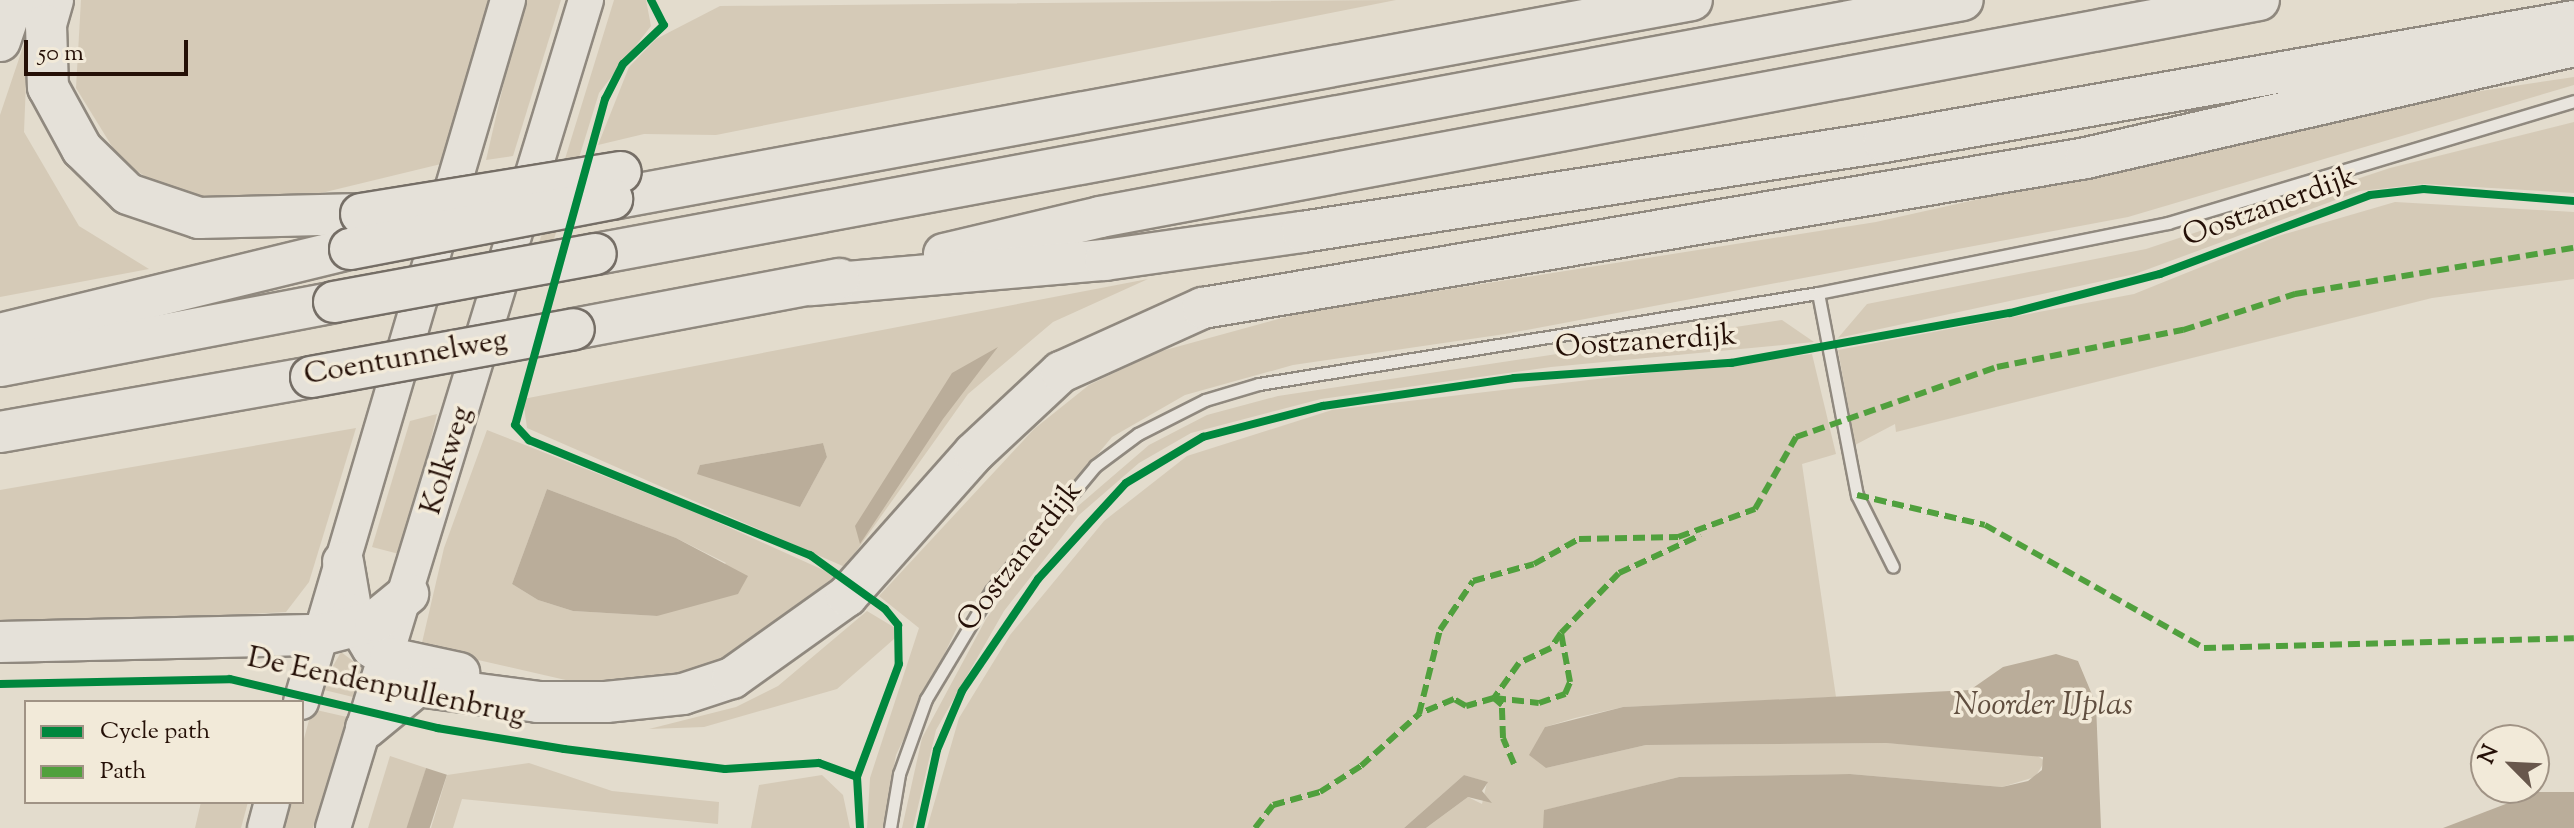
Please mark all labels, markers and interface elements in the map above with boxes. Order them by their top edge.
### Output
scale bar [28,24,192,74]
text: 50 m [38,37,84,71]
street label: Oostzanerdijk [2178,160,2362,256]
street label: Oostzanerdijk [1554,319,1738,367]
street label: Coentunnelweg [301,323,511,395]
street label: Kolkweg [415,403,481,519]
street label: Oostzanerdijk [951,474,1091,640]
street label: De Eendenpullenbrug [244,641,528,735]
water label: Noorder IJplas [1953,687,2133,725]
legend [24,700,304,804]
text: Cycle path [100,715,210,749]
north arrow [2470,724,2550,804]
text: N [2472,741,2508,770]
text: Path [100,755,146,789]

